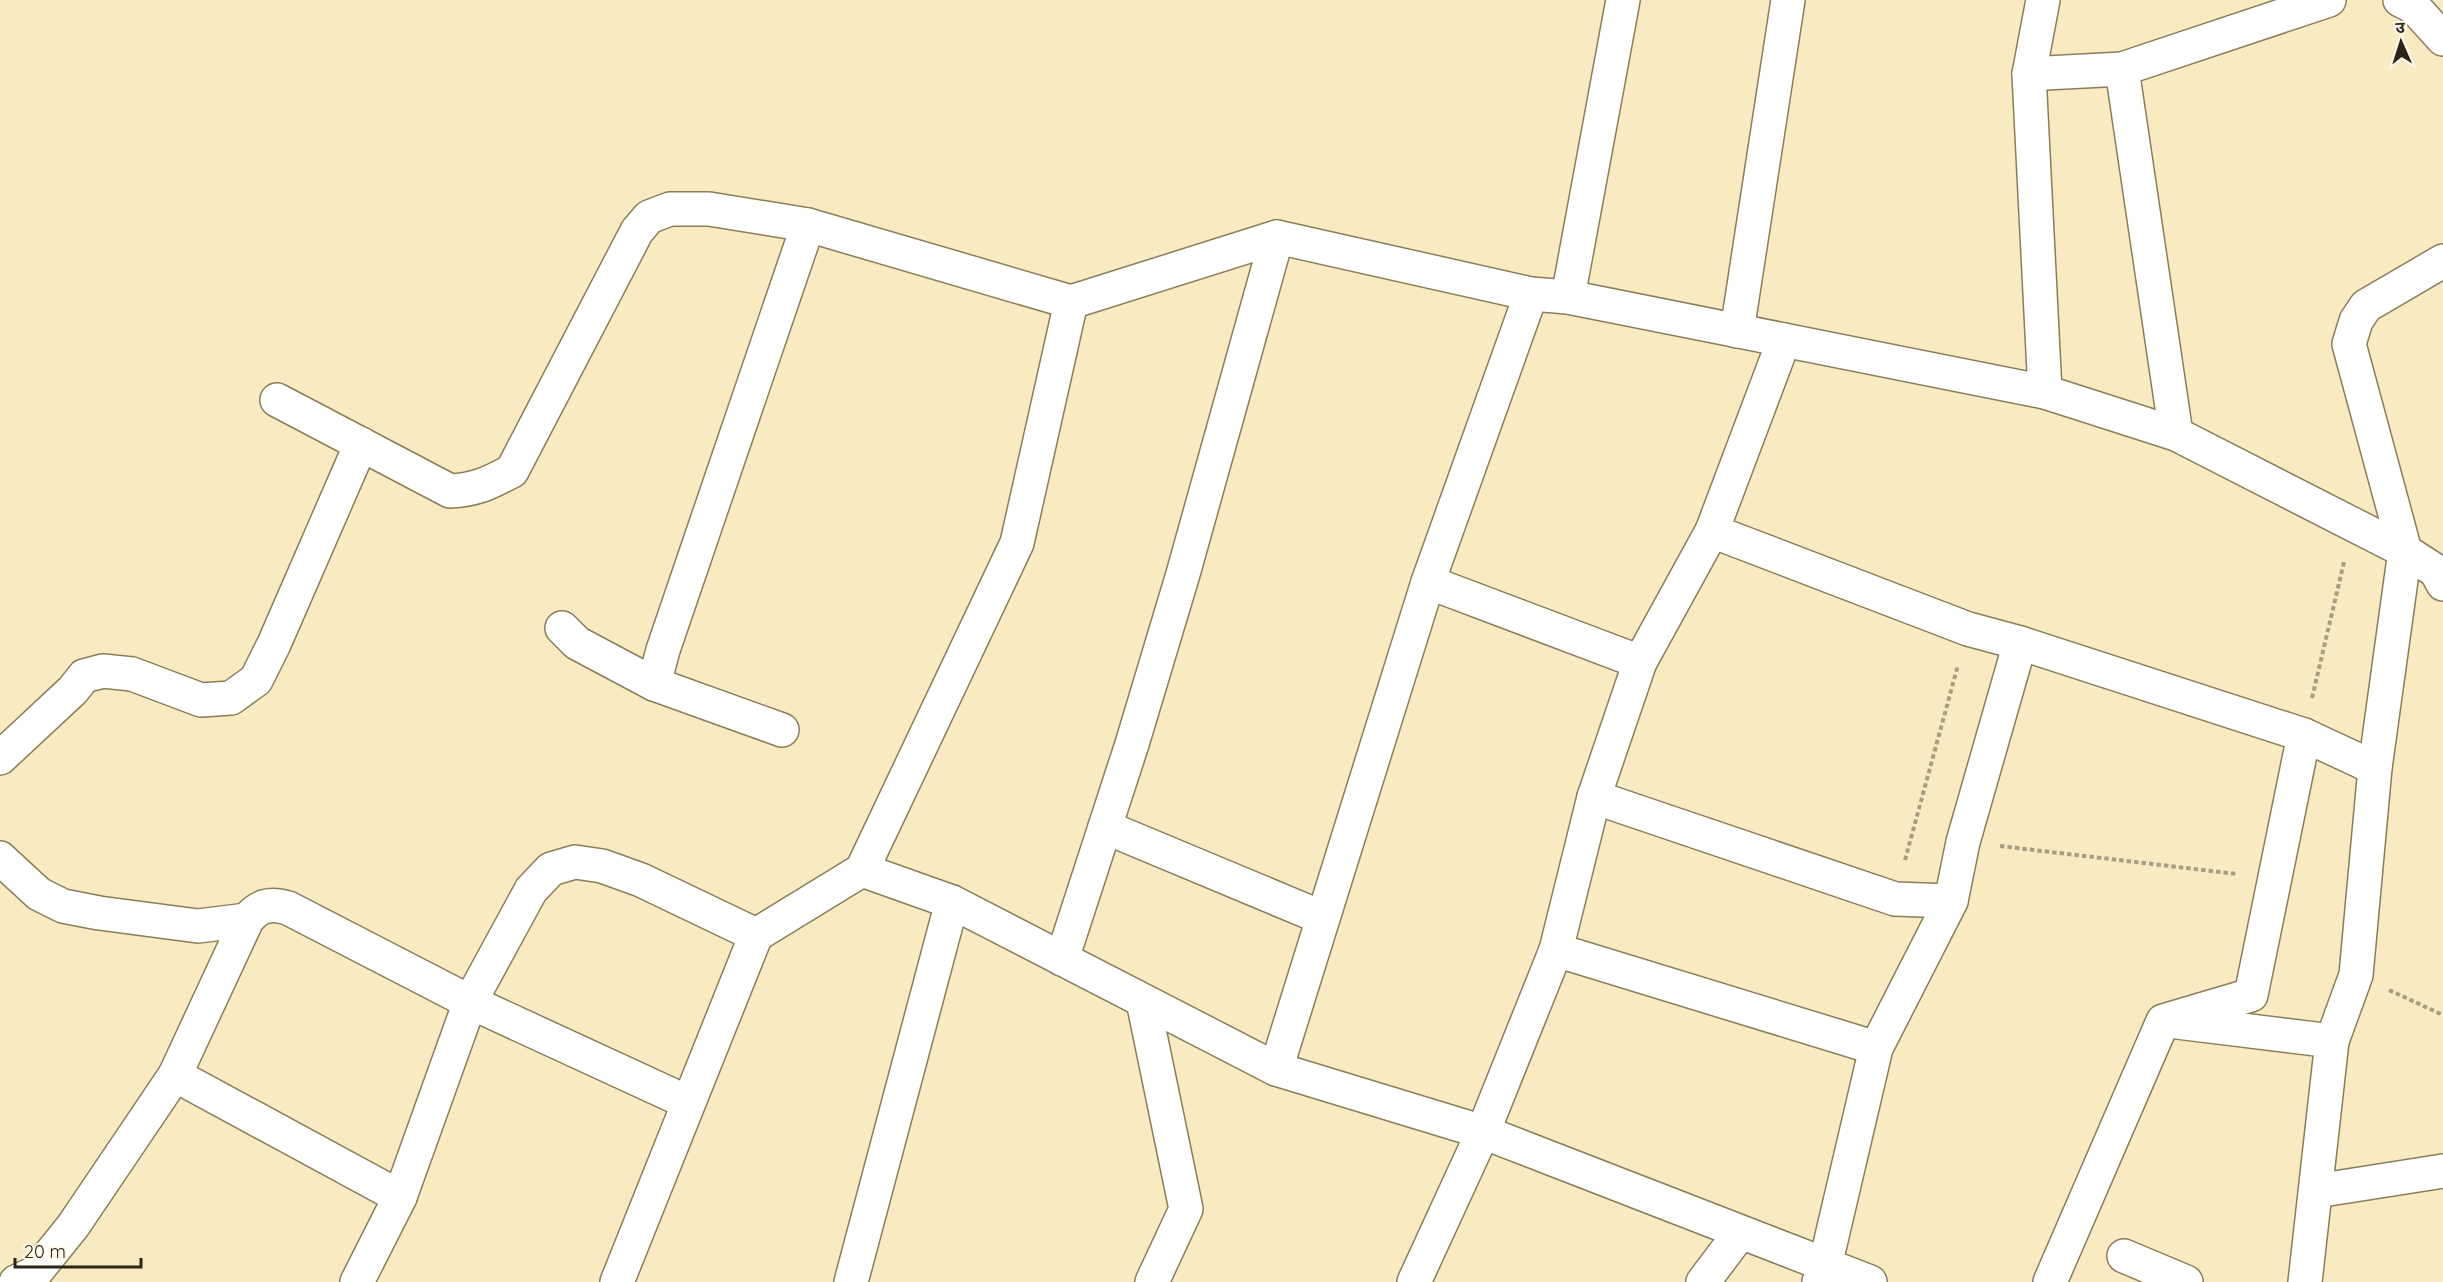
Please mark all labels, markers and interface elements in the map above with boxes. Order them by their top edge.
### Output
north arrow [2371,12,2431,72]
text: उ [2395,17,2406,37]
scale bar [15,1231,141,1269]
text: 20 m [24,1240,66,1263]

